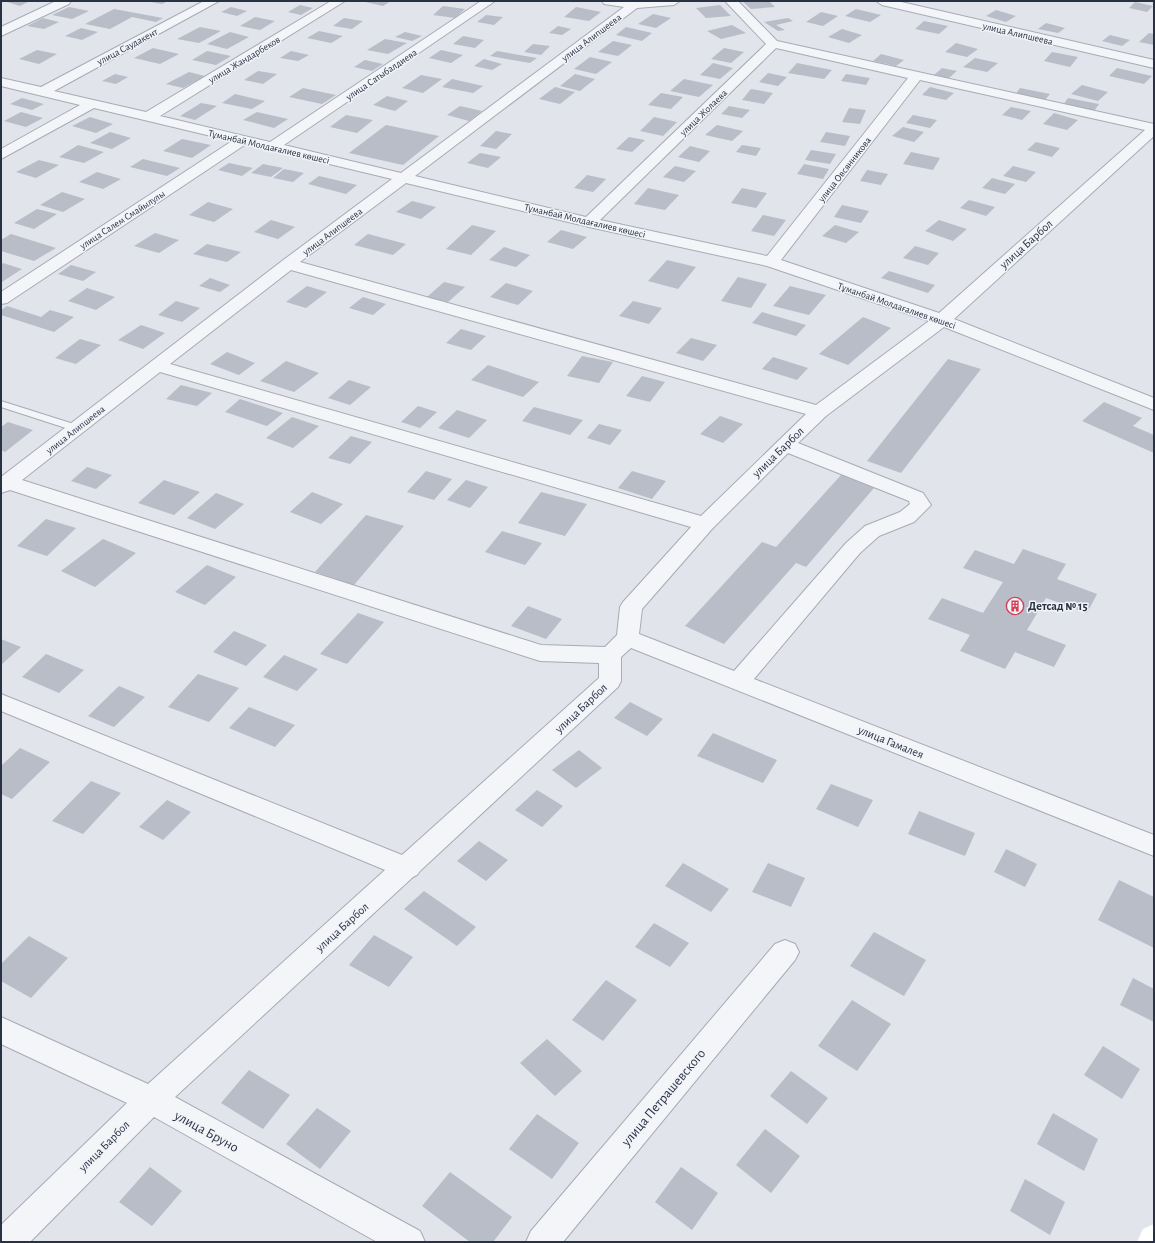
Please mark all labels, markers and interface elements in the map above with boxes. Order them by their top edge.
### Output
street label: улица Алипшеева [559,12,624,64]
street label: улица Алипшеева [981,21,1054,47]
street label: улица Саудакент [95,27,160,67]
street label: улица Жандарбеков [206,34,282,86]
street label: улица Сатыбалдиева [343,47,419,103]
street label: улица Жолаева [677,88,730,138]
street label: Тұманбай Молдағалиев көшесі [207,128,330,166]
street label: улица Овсянникова [816,135,873,205]
street label: улица Салем Смайылулы [77,189,167,252]
street label: Тұманбай Молдағалиев көшесі [523,202,646,240]
street label: улица Алипшеева [300,206,365,258]
street label: улица Барбол [997,217,1055,272]
street label: Тұманбай Молдағалиев көшесі [836,281,957,331]
street label: улица Алипшеева [43,404,107,456]
street label: улица Барбол [749,425,807,481]
building icon: Детсад № 15 [1005,596,1025,616]
place label: Детсад № 15 [1028,600,1088,612]
street label: улица Барбол [552,681,610,736]
street label: улица Гамалея [855,723,925,762]
street label: улица Барбол [313,900,371,955]
street label: улица Петрашевского [619,1046,708,1150]
street label: улица Бруно [171,1108,241,1155]
street label: улица Барбол [76,1118,132,1175]

